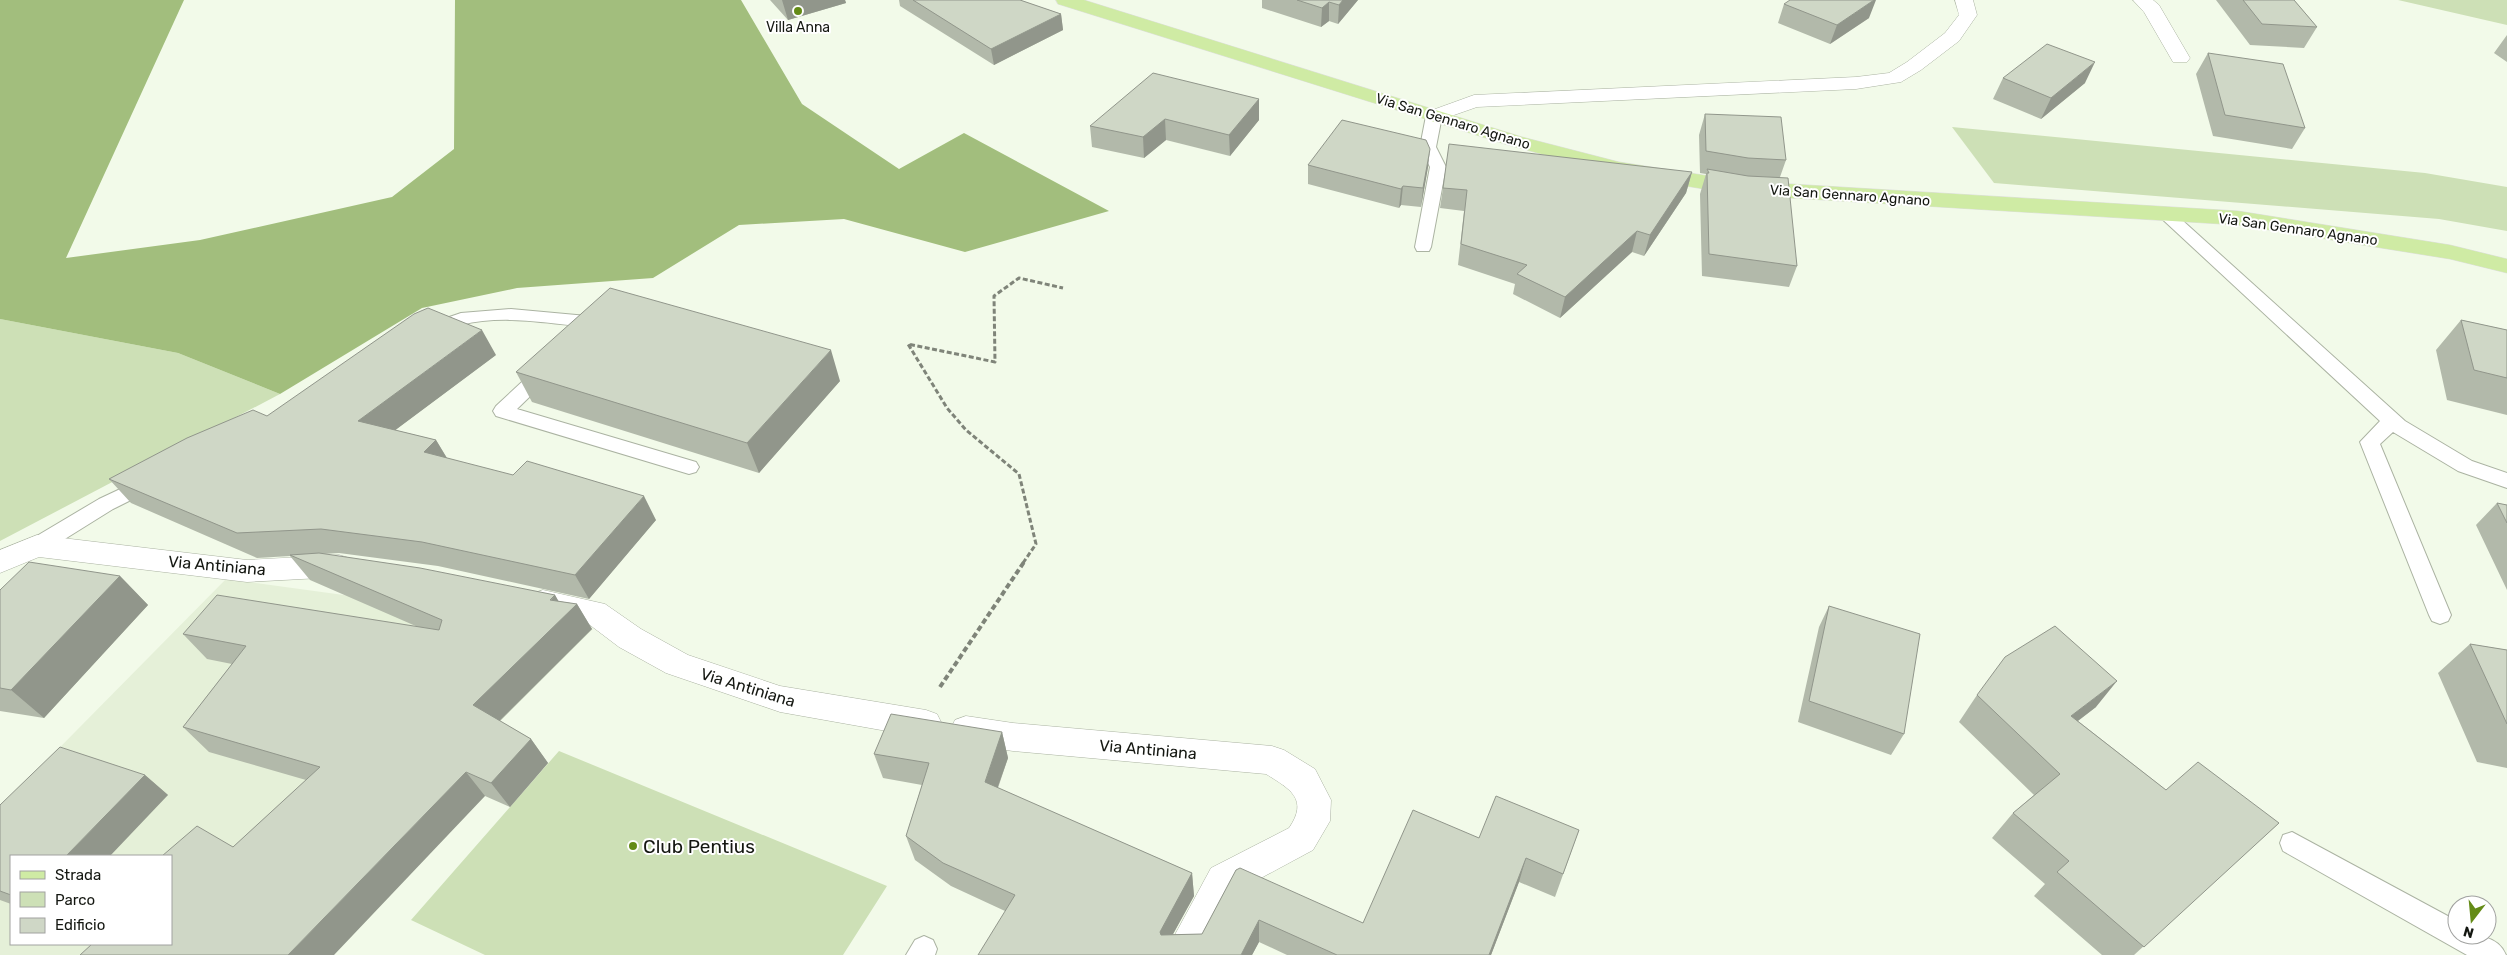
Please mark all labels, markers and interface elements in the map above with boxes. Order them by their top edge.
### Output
marker: Villa Anna [792,5,804,17]
place label: Villa Anna [766,19,830,36]
street label: Via San Gennaro Agnano [1373,90,1532,153]
street label: Via San Gennaro Agnano [1769,181,1931,210]
street label: Via San Gennaro Agnano [2217,210,2379,249]
street label: Via Antiniana [167,552,267,579]
street label: Via Antiniana [698,664,797,711]
street label: Via Antiniana [1098,736,1198,763]
place label: Club Pentius [643,835,755,858]
marker: Club Pentius [627,840,639,852]
legend [10,855,172,945]
text: Strada [55,866,101,884]
text: Parco [55,891,95,909]
north arrow [2447,895,2497,945]
text: Edificio [55,916,105,934]
text: N [2461,922,2476,942]

